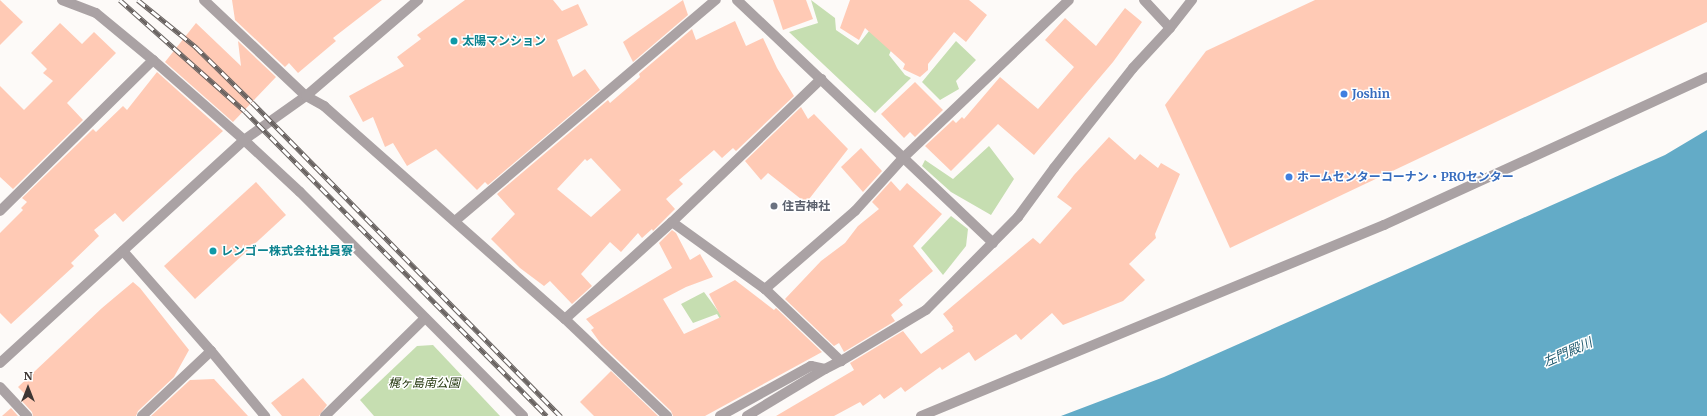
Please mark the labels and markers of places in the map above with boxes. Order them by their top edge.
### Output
place label: 太陽マンション [462,34,546,48]
marker: 太陽マンション [449,36,459,46]
place label: Joshin [1352,87,1390,101]
marker: Joshin [1339,89,1349,99]
place label: ホームセンターコーナン・PROセンター [1297,170,1514,184]
marker: ホームセンターコーナン・PROセンター [1284,172,1294,182]
place label: 住吉神社 [782,199,830,213]
marker: 住吉神社 [769,201,779,211]
place label: レンゴー株式会社社員寮 [221,244,353,258]
marker: レンゴー株式会社社員寮 [208,246,218,256]

